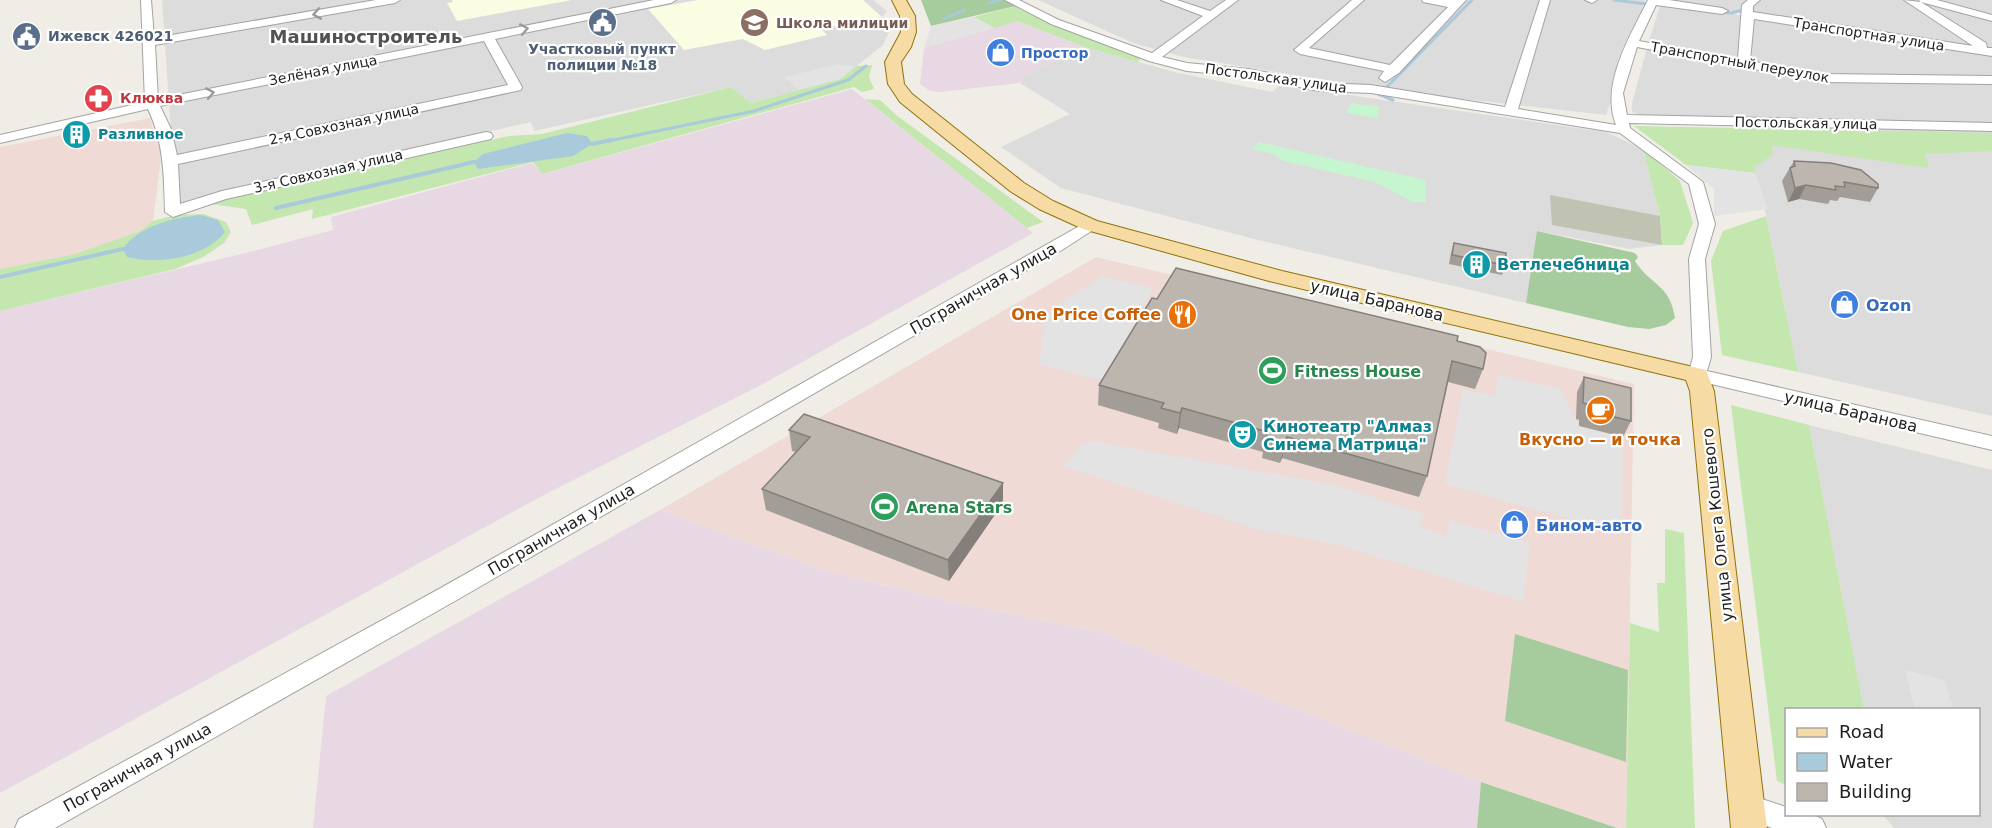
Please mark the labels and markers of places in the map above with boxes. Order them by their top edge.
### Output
public building icon: Участковый пункт полиции №18 [586,6,618,38]
school or university icon: Школа милиции [739,7,771,39]
place label: Школа милиции [776,15,908,31]
public building icon: Ижевск 426021 [11,20,43,52]
place label: Ижевск 426021 [48,28,173,44]
shop icon: Простор [984,37,1016,69]
place label: Участковый пункт полиции №18 [528,41,677,73]
place label: Простор [1021,45,1088,61]
pharmacy icon: Клюква [83,82,115,114]
place label: Клюква [120,90,183,106]
building icon: Разливное [61,118,93,150]
place label: Разливное [98,126,184,142]
building icon: Ветлечебница [1460,248,1492,280]
place label: Ветлечебница [1497,255,1630,274]
shop icon: Ozon [1829,289,1861,321]
place label: Ozon [1866,296,1911,315]
restaurant icon: One Price Coffee [1166,298,1198,330]
place label: One Price Coffee [1011,305,1161,324]
sports icon: Fitness House [1257,355,1289,387]
place label: Fitness House [1294,362,1421,381]
cafe icon: Вкусно — и точка [1584,395,1616,427]
place label: Кинотеатр "Алмаз Синема Матрица" [1263,417,1432,454]
theatre icon: Кинотеатр "Алмаз Синема Матрица" [1226,419,1258,451]
place label: Вкусно — и точка [1519,430,1681,449]
sports icon: Arena Stars [869,491,901,523]
place label: Arena Stars [906,498,1012,517]
shop icon: Бином-авто [1499,509,1531,541]
place label: Бином-авто [1536,516,1642,535]

